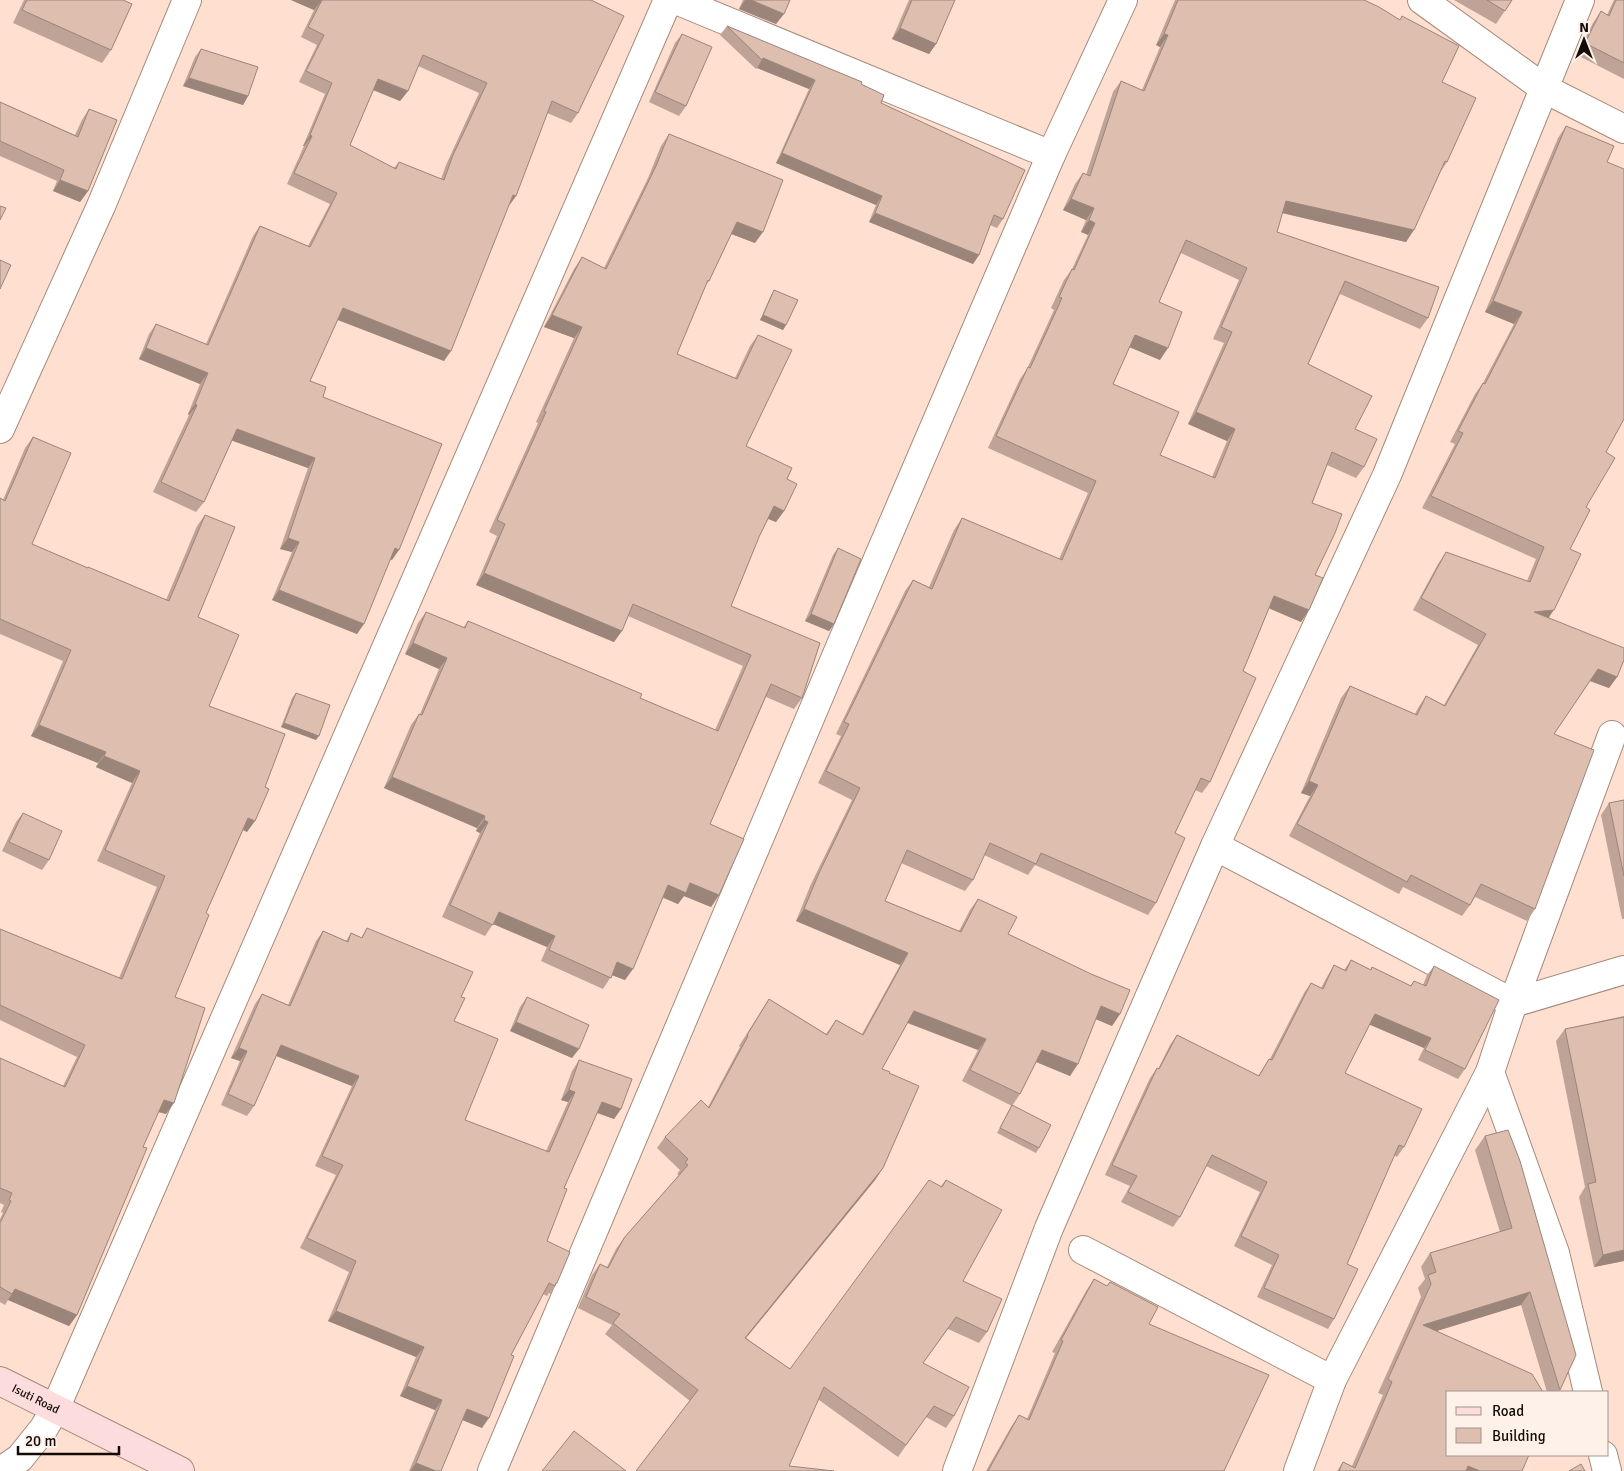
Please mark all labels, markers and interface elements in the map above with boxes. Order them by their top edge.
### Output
north arrow [1559,15,1609,65]
text: N [1579,19,1589,36]
street label: Isuti Road [9,1381,62,1417]
legend [1446,1391,1609,1456]
text: Road [1492,1402,1524,1420]
scale bar [18,1424,119,1456]
text: Building [1492,1427,1546,1445]
text: 20 m [25,1432,56,1450]

